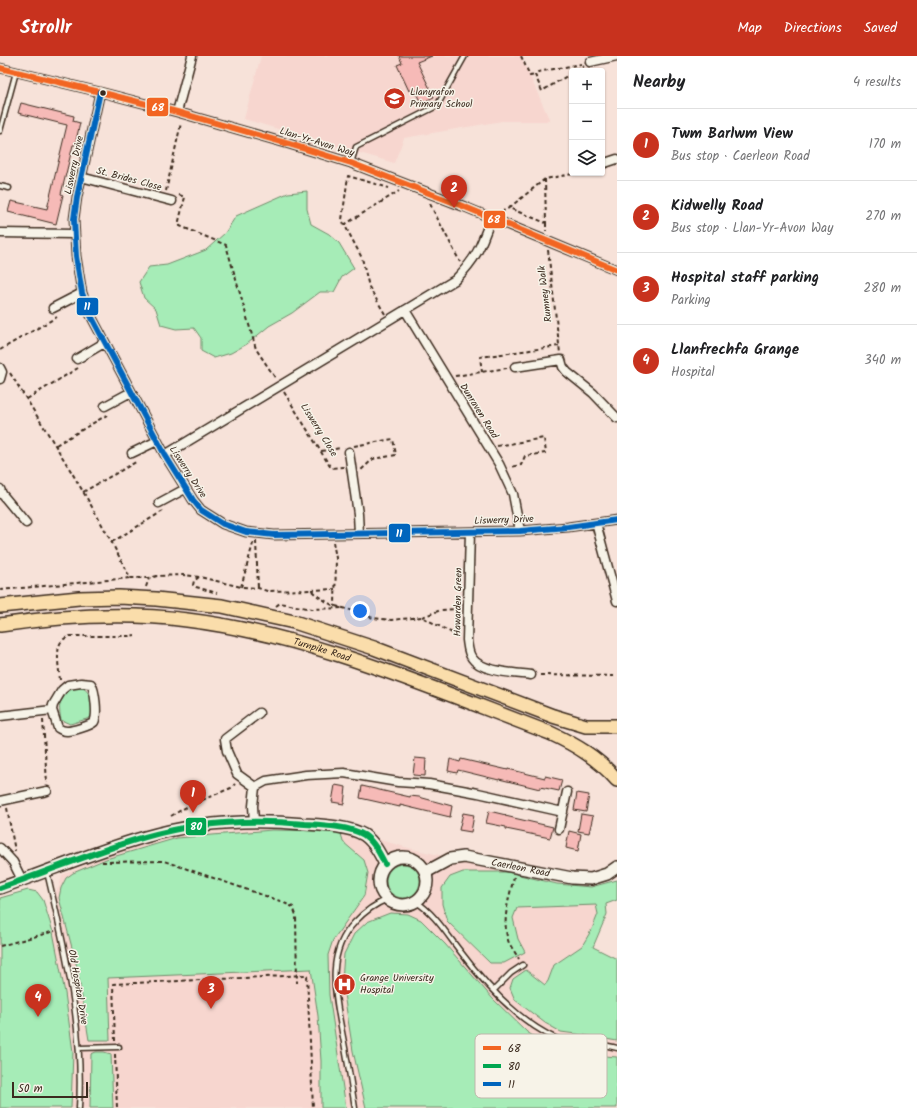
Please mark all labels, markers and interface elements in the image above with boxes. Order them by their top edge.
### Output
text: Strollr [20,13,72,43]
text: Map [737,17,762,39]
text: Directions [784,17,842,39]
text: Saved [864,17,897,39]
map controls [569,68,605,176]
button: + [569,68,605,104]
text: Nearby [633,69,685,96]
text: 4 results [853,72,901,93]
place label: Llanyrafon Primary School [410,84,473,112]
school or university icon: Llanyrafon Primary School [382,85,408,111]
unlabelled marker [98,88,108,98]
line badge: 68 [146,97,169,117]
text: 68 [152,99,165,117]
button: − [569,104,605,140]
text: Twm Barlwm View [671,122,793,146]
street label: Llan-Yr-Avon Way [278,123,357,161]
street label: Liswerry Drive [60,134,88,196]
text: 1 [644,134,648,155]
text: 170 m [869,134,901,155]
button: layers [569,140,605,176]
text: Bus stop · Caerleon Road [671,146,810,167]
street label: St. Brides Close [95,163,164,196]
pin: 2 [441,175,467,208]
text: Kidwelly Road [671,194,763,218]
text: 2 [642,206,650,227]
text: 270 m [865,206,901,227]
line badge: 68 [483,210,506,229]
text: 68 [488,211,501,229]
text: Bus stop · Llan-Yr-Avon Way [671,218,833,239]
street label: Rumney Walk [534,265,556,323]
text: Hospital staff parking [671,266,819,290]
text: 3 [642,278,650,299]
text: 280 m [864,278,901,299]
text: Parking [671,290,711,311]
line badge: 11 [76,297,99,316]
text: 11 [84,298,91,316]
text: Llanfrechfa Grange [671,338,799,362]
text: 4 [642,350,650,371]
text: 340 m [864,350,901,371]
text: Hospital [671,362,715,383]
street label: Dunraven Road [456,380,503,443]
street label: Liswerry Close [296,400,342,460]
street label: Liswerry Drive [165,443,211,502]
street label: Liswerry Drive [474,511,535,529]
line badge: 11 [388,523,411,543]
text: 11 [396,525,403,543]
street label: Hawarden Green [449,568,467,636]
your location [350,601,370,621]
street label: Turnpike Road [291,634,354,667]
pin: 1 [180,780,206,813]
line badge: 80 [185,817,207,836]
text: 80 [190,818,202,836]
street label: Caerleon Road [490,854,552,882]
street label: Old Hospital Drive [64,948,93,1026]
place label: Grange University Hospital [360,970,434,998]
hospital icon: Grange University Hospital [331,971,357,997]
pin: 3 [198,976,224,1009]
pin: 4 [25,984,51,1017]
legend [475,1034,607,1098]
text: 68 [508,1040,521,1058]
text: 80 [508,1058,521,1076]
text: 11 [508,1076,515,1094]
scale bar [12,1080,88,1099]
text: 50 m [18,1080,43,1098]

